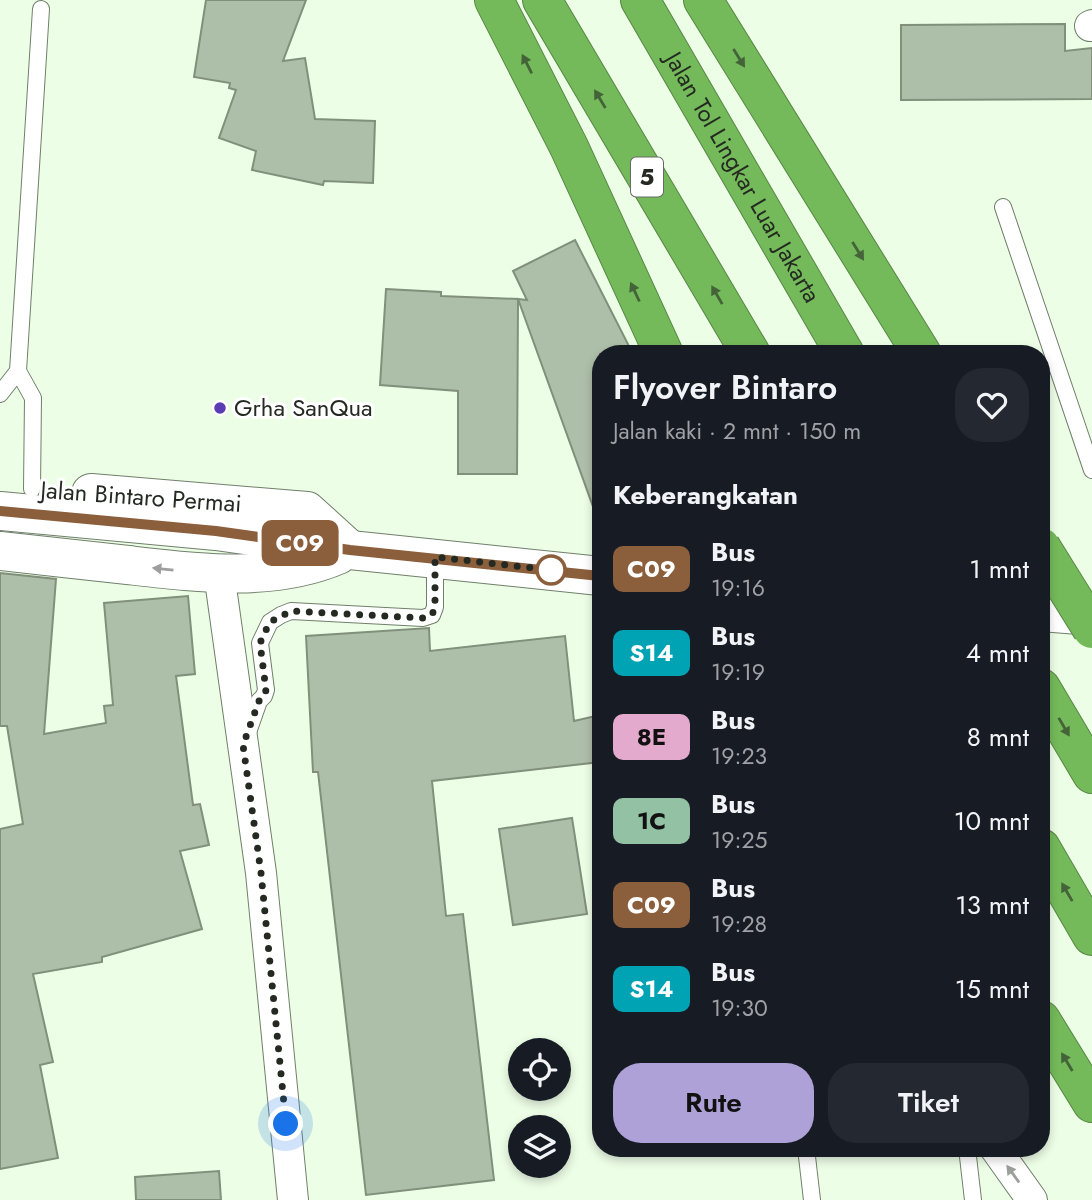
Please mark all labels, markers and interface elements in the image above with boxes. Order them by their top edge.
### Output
street label: Jalan Tol Lingkar Luar Jakarta [655,43,830,309]
one-way arrow [732,48,745,68]
one-way arrow [521,54,532,74]
one-way arrow [594,90,607,109]
road number: 5 [631,158,663,196]
one-way arrow [852,242,865,261]
one-way arrow [630,281,641,302]
one-way arrow [711,285,723,304]
text: Flyover Bintaro [613,364,837,411]
button: heart [955,368,1029,442]
place label: Grha SanQua [234,390,373,425]
marker: Grha SanQua [212,400,228,416]
text: Jalan kaki · 2 mnt · 150 m [613,414,861,448]
street label: Jalan Bintaro Permai [36,472,243,521]
text: Keberangkatan [613,476,798,514]
line badge: C09 [260,520,340,566]
text: C09 [276,525,324,560]
text: Bus [711,533,755,571]
text: 1 mnt [969,550,1029,588]
text: C09 [627,551,676,586]
unlabelled marker [536,555,566,585]
one-way arrow [152,563,174,574]
text: 19:16 [711,571,765,605]
text: Bus [711,617,755,655]
text: 4 mnt [966,634,1029,672]
text: S14 [630,635,673,670]
text: 19:19 [711,655,765,689]
text: Bus [711,701,755,739]
one-way arrow [1058,717,1070,736]
text: 8 mnt [967,718,1029,756]
text: 8E [637,719,666,754]
text: 19:23 [711,739,767,773]
text: Bus [711,785,755,823]
text: 10 mnt [954,802,1029,840]
text: 1C [637,803,666,838]
text: 19:25 [711,823,768,857]
text: Bus [711,869,755,907]
one-way arrow [1061,882,1073,902]
text: 13 mnt [955,886,1029,924]
text: C09 [627,887,676,922]
text: 19:28 [711,907,767,941]
text: Bus [711,953,755,991]
text: 15 mnt [955,970,1029,1008]
text: S14 [630,971,673,1006]
text: 19:30 [711,991,768,1025]
map controls [508,1038,571,1178]
button: locate [508,1038,571,1101]
one-way arrow [1060,1052,1073,1071]
button: Rute [613,1063,814,1143]
button: Tiket [828,1063,1029,1143]
your location [268,1106,303,1141]
button: layers [508,1115,571,1178]
one-way arrow [1006,1165,1020,1183]

